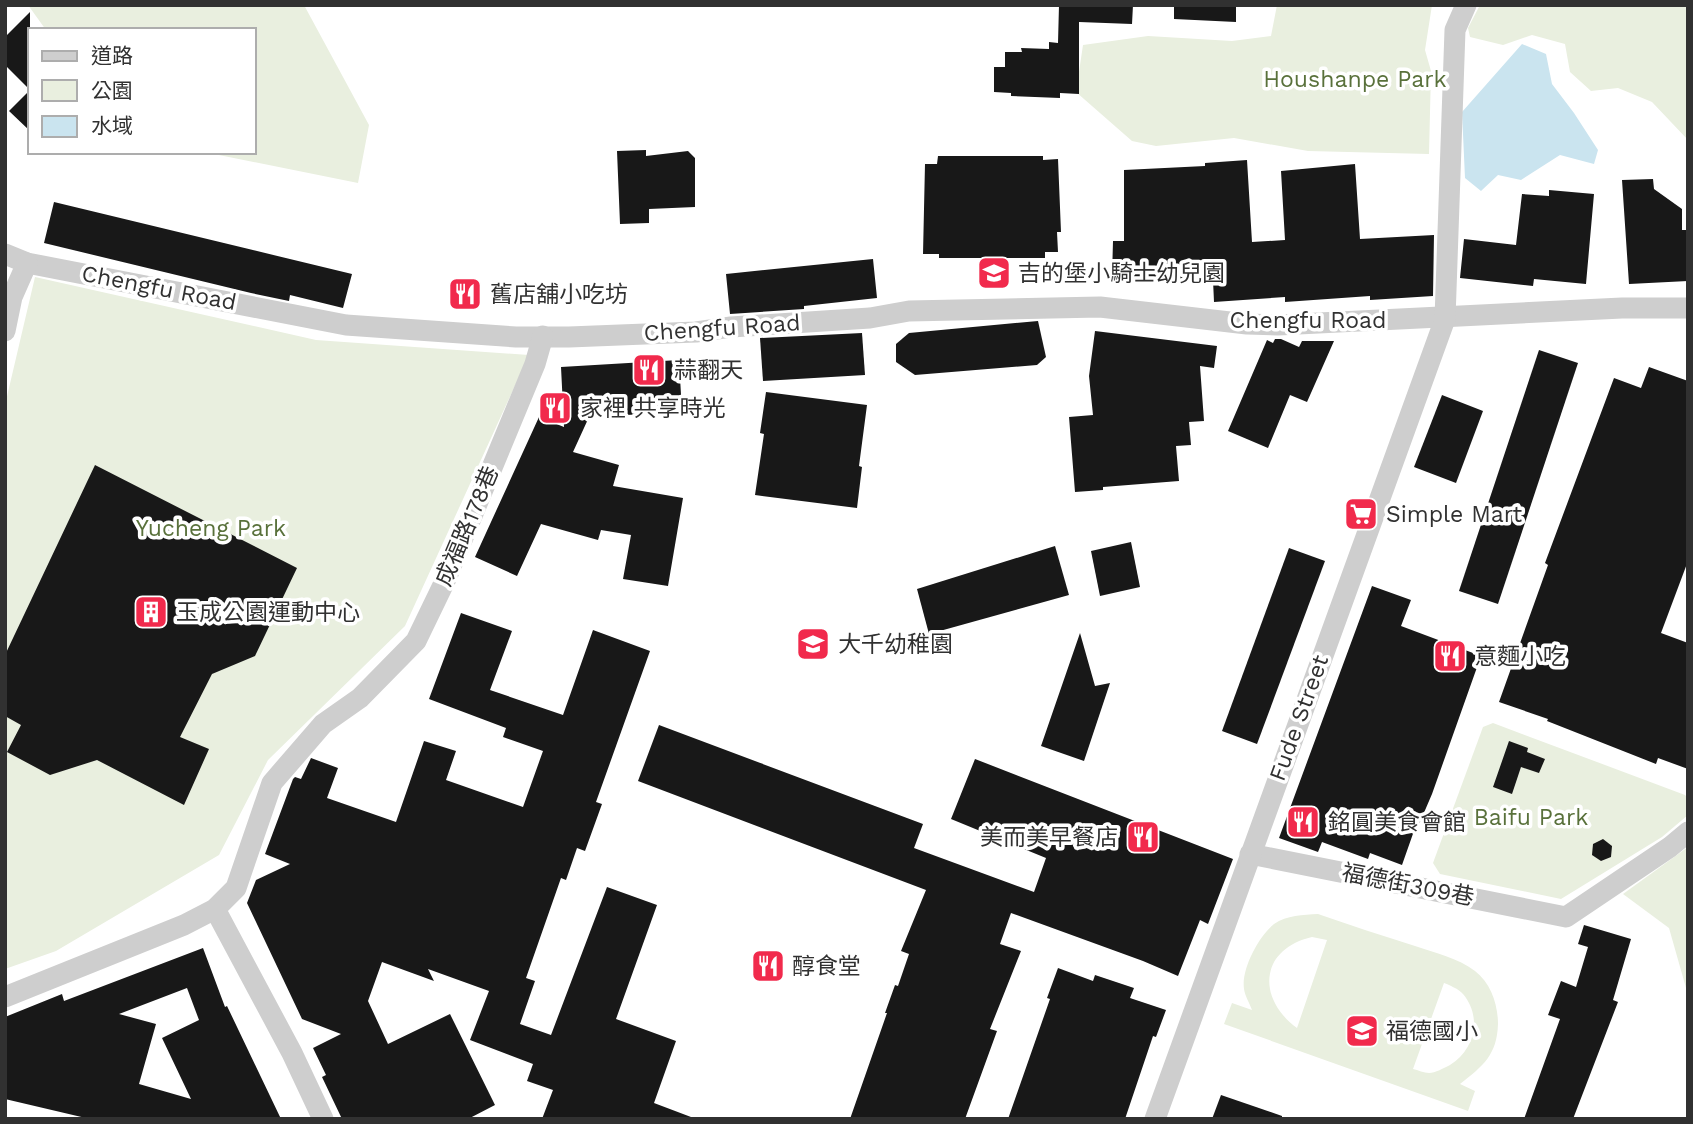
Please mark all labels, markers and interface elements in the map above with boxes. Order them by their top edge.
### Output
legend [28,28,256,154]
text: 道路 [91,43,133,68]
park label: Houshanpe Park [1263,66,1447,93]
text: 公園 [91,78,133,103]
text: 水域 [91,113,133,138]
school or university icon: 吉的堡小騎士幼兒園 [975,254,1013,292]
street label: Chengfu Road [79,260,239,316]
place label: 吉的堡小騎士幼兒園 [1018,260,1225,287]
restaurant icon: 舊店舖小吃坊 [446,275,484,313]
place label: 舊店舖小吃坊 [490,281,628,308]
street label: Chengfu Road [1230,307,1386,334]
street label: Chengfu Road [643,309,801,347]
restaurant icon: 蒜翻天 [630,351,668,389]
place label: 蒜翻天 [674,357,743,384]
restaurant icon: 家裡 共享時光 [536,389,574,427]
place label: 家裡 共享時光 [580,395,726,422]
street label: 成福路178巷 [430,462,504,590]
supermarket icon: Simple Mart [1342,495,1380,533]
place label: Simple Mart [1386,501,1522,528]
park label: Yucheng Park [136,515,286,542]
building icon: 玉成公園運動中心 [132,593,170,631]
place label: 玉成公園運動中心 [176,599,360,626]
school or university icon: 大千幼稚園 [794,625,832,663]
place label: 大千幼稚園 [838,631,953,658]
restaurant icon: 意麵小吃 [1431,637,1469,675]
place label: 意麵小吃 [1474,643,1566,670]
street label: Fude Street [1264,651,1334,785]
restaurant icon: 銘圓美食會館 [1284,803,1322,841]
park label: Baifu Park [1474,804,1588,831]
place label: 銘圓美食會館 [1328,809,1466,836]
restaurant icon: 美而美早餐店 [1124,818,1162,856]
place label: 美而美早餐店 [980,824,1118,851]
street label: 福德街309巷 [1340,859,1476,911]
restaurant icon: 醇食堂 [749,947,787,985]
place label: 醇食堂 [792,953,861,980]
school or university icon: 福德國小 [1343,1012,1381,1050]
place label: 福德國小 [1386,1018,1478,1045]

